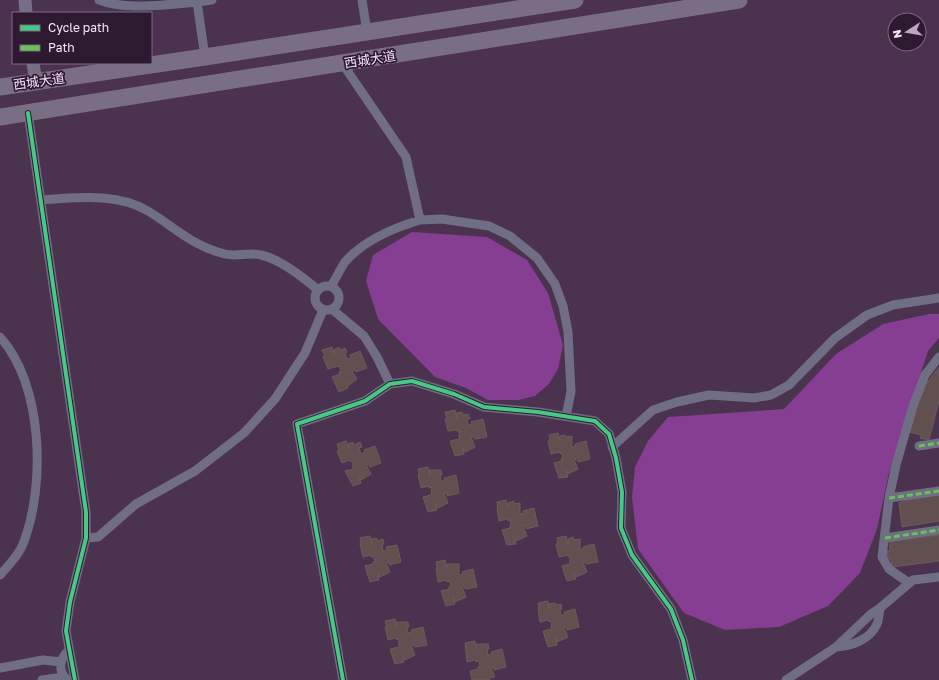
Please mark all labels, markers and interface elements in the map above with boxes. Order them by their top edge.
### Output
legend [12,12,152,64]
north arrow [887,12,927,52]
text: Cycle path [48,20,109,35]
text: N [890,29,904,40]
text: Path [48,40,75,55]
street label: 西城大道 [343,47,397,71]
street label: 西城大道 [12,69,66,93]

